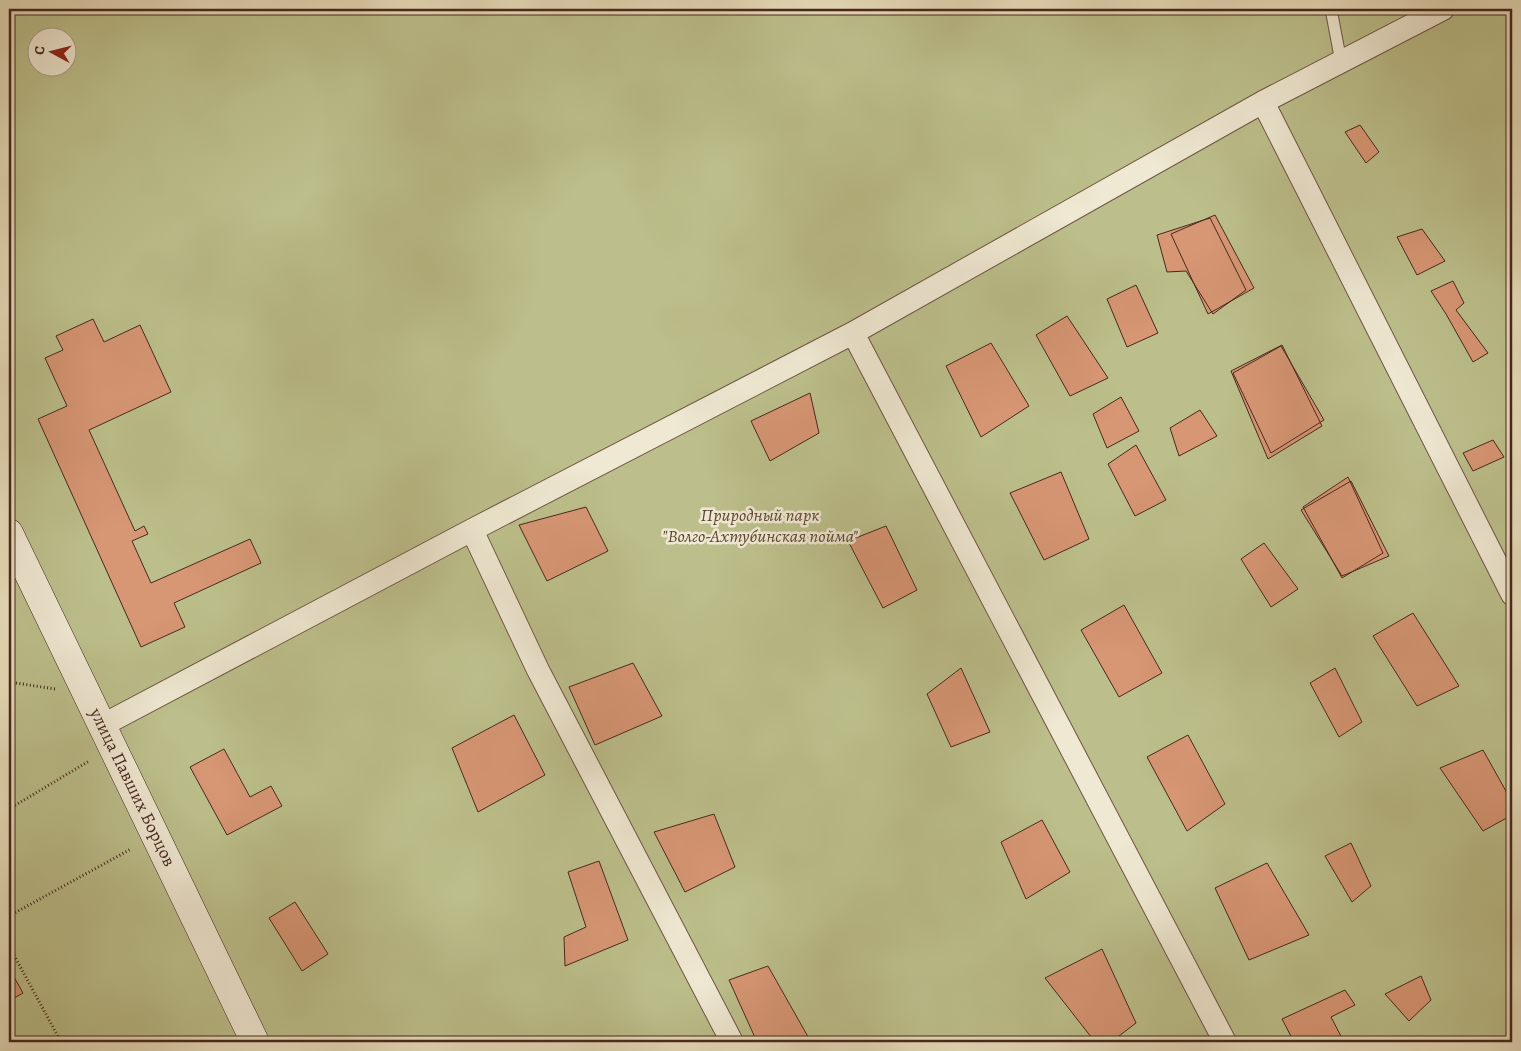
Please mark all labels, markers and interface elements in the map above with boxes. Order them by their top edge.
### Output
north arrow [28,28,78,78]
text: С [30,45,50,56]
park label: Природный парк "Волго-Ахтубинская пойма" [662,503,859,548]
street label: улица Павших Борцов [84,703,182,870]

